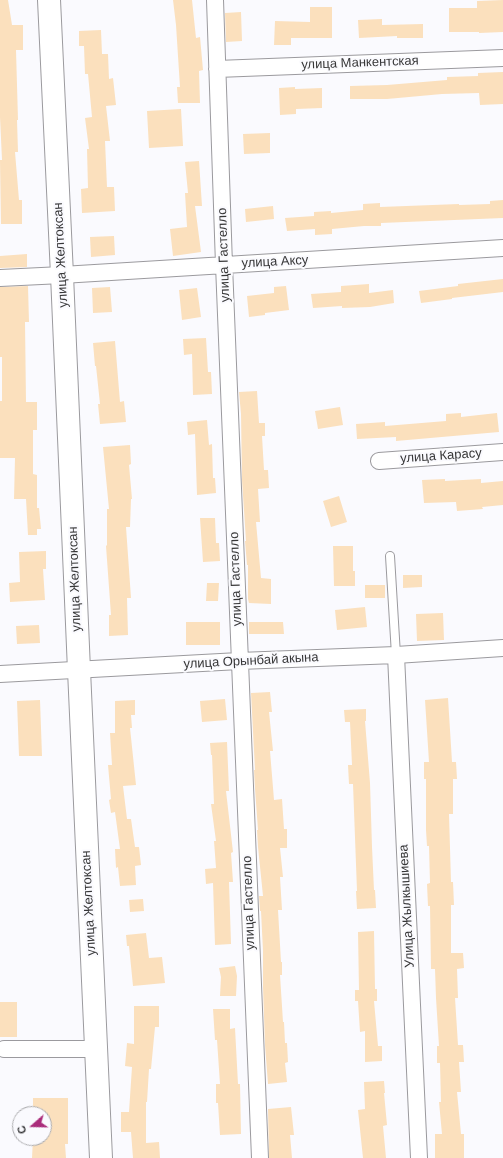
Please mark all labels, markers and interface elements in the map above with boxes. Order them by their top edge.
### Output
street label: улица Манкентская [301,53,419,73]
street label: улица Желтоксан [50,202,72,308]
street label: улица Гастелло [215,207,233,303]
street label: улица Аксу [241,252,309,272]
street label: улица Карасу [400,445,482,467]
street label: улица Желтоксан [65,526,85,632]
street label: улица Гастелло [227,531,245,627]
street label: улица Орынбай акына [183,650,319,672]
street label: Улица Жылкышиева [396,844,418,968]
street label: улица Желтоксан [78,850,100,956]
street label: улица Гастелло [240,855,258,951]
north arrow [12,1106,52,1146]
text: С [15,1124,29,1136]

